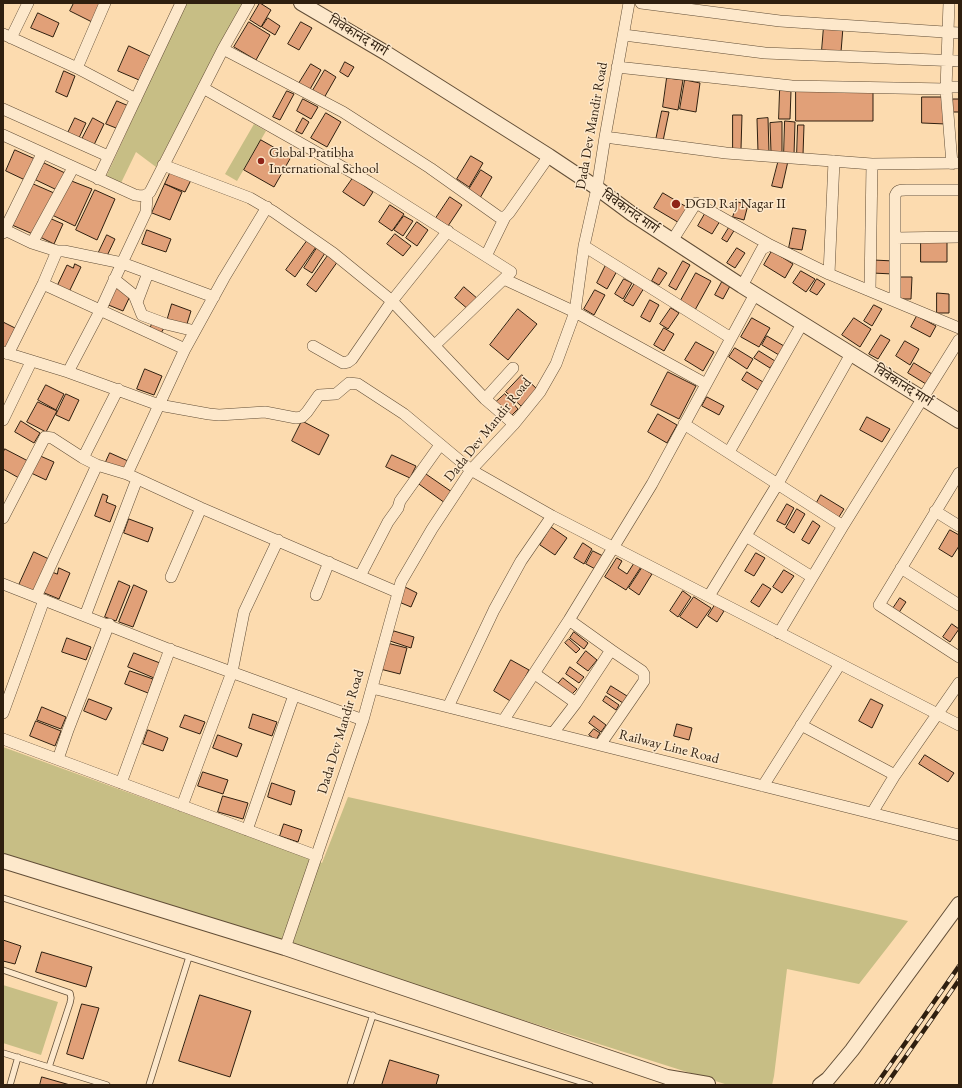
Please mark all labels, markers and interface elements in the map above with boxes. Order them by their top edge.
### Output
street label: विवेकानंद मार्ग [325,12,391,60]
street label: Dada Dev Mandir Road [573,61,611,191]
place label: Global Pratibha International School [269,145,379,178]
marker: Global Pratibha International School [256,156,266,166]
street label: विवेकानंद मार्ग [598,186,662,238]
place label: DGD Raj Nagar II [685,196,786,212]
marker: DGD Raj Nagar II [670,198,682,210]
street label: विवेकानंद मार्ग [871,361,935,411]
street label: Dada Dev Mandir Road [441,375,535,485]
street label: Dada Dev Mandir Road [314,668,368,796]
street label: Railway Line Road [617,726,721,768]

